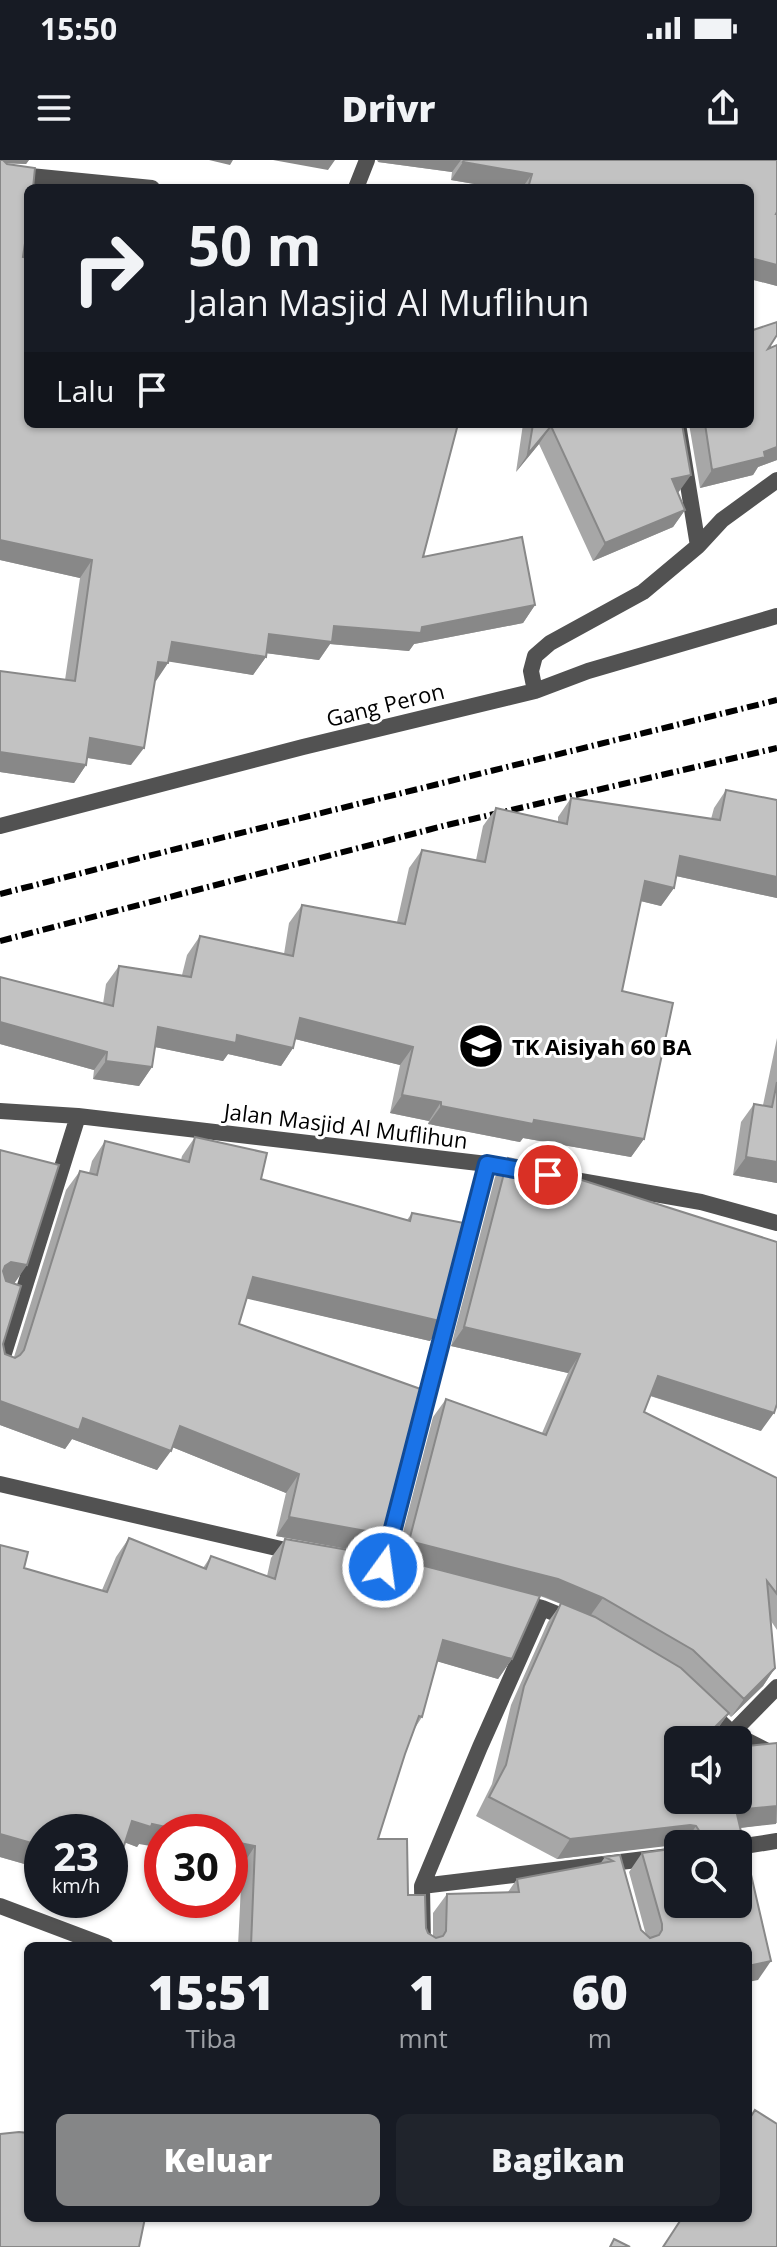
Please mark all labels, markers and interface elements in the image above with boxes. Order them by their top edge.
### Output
text: 15:50 [40,8,117,49]
text: Drivr [342,84,435,133]
icon: menu [32,86,76,130]
icon: share [701,86,745,130]
text: 50 m [188,206,322,282]
icon: right [56,216,160,320]
text: Jalan Masjid Al Muflihun [188,278,589,327]
icon: arrive [130,368,174,412]
text: Lalu [56,370,114,411]
street label: Gang Peron [323,675,447,733]
school or university icon: TK Aisiyah 60 BA [457,1022,505,1070]
place label: TK Aisiyah 60 BA [512,1031,692,1061]
street label: Jalan Masjid Al Muflihun [220,1095,470,1155]
pin [514,1141,582,1209]
icon: arrive [526,1153,570,1197]
position arrow [341,1525,425,1609]
map controls [664,1726,752,1918]
button: sound [664,1726,752,1814]
speed limit sign: 30 [144,1814,248,1918]
text: 23 [53,1828,99,1883]
button: search [664,1830,752,1918]
text: km/h [52,1872,100,1899]
text: 15:51 [148,1959,274,2024]
text: 1 [409,1959,437,2024]
text: 60 [572,1959,628,2024]
text: Tiba [186,2020,237,2056]
text: mnt [398,2020,448,2056]
text: m [588,2020,612,2056]
button: Keluar [56,2114,380,2206]
button: Bagikan [396,2114,720,2206]

